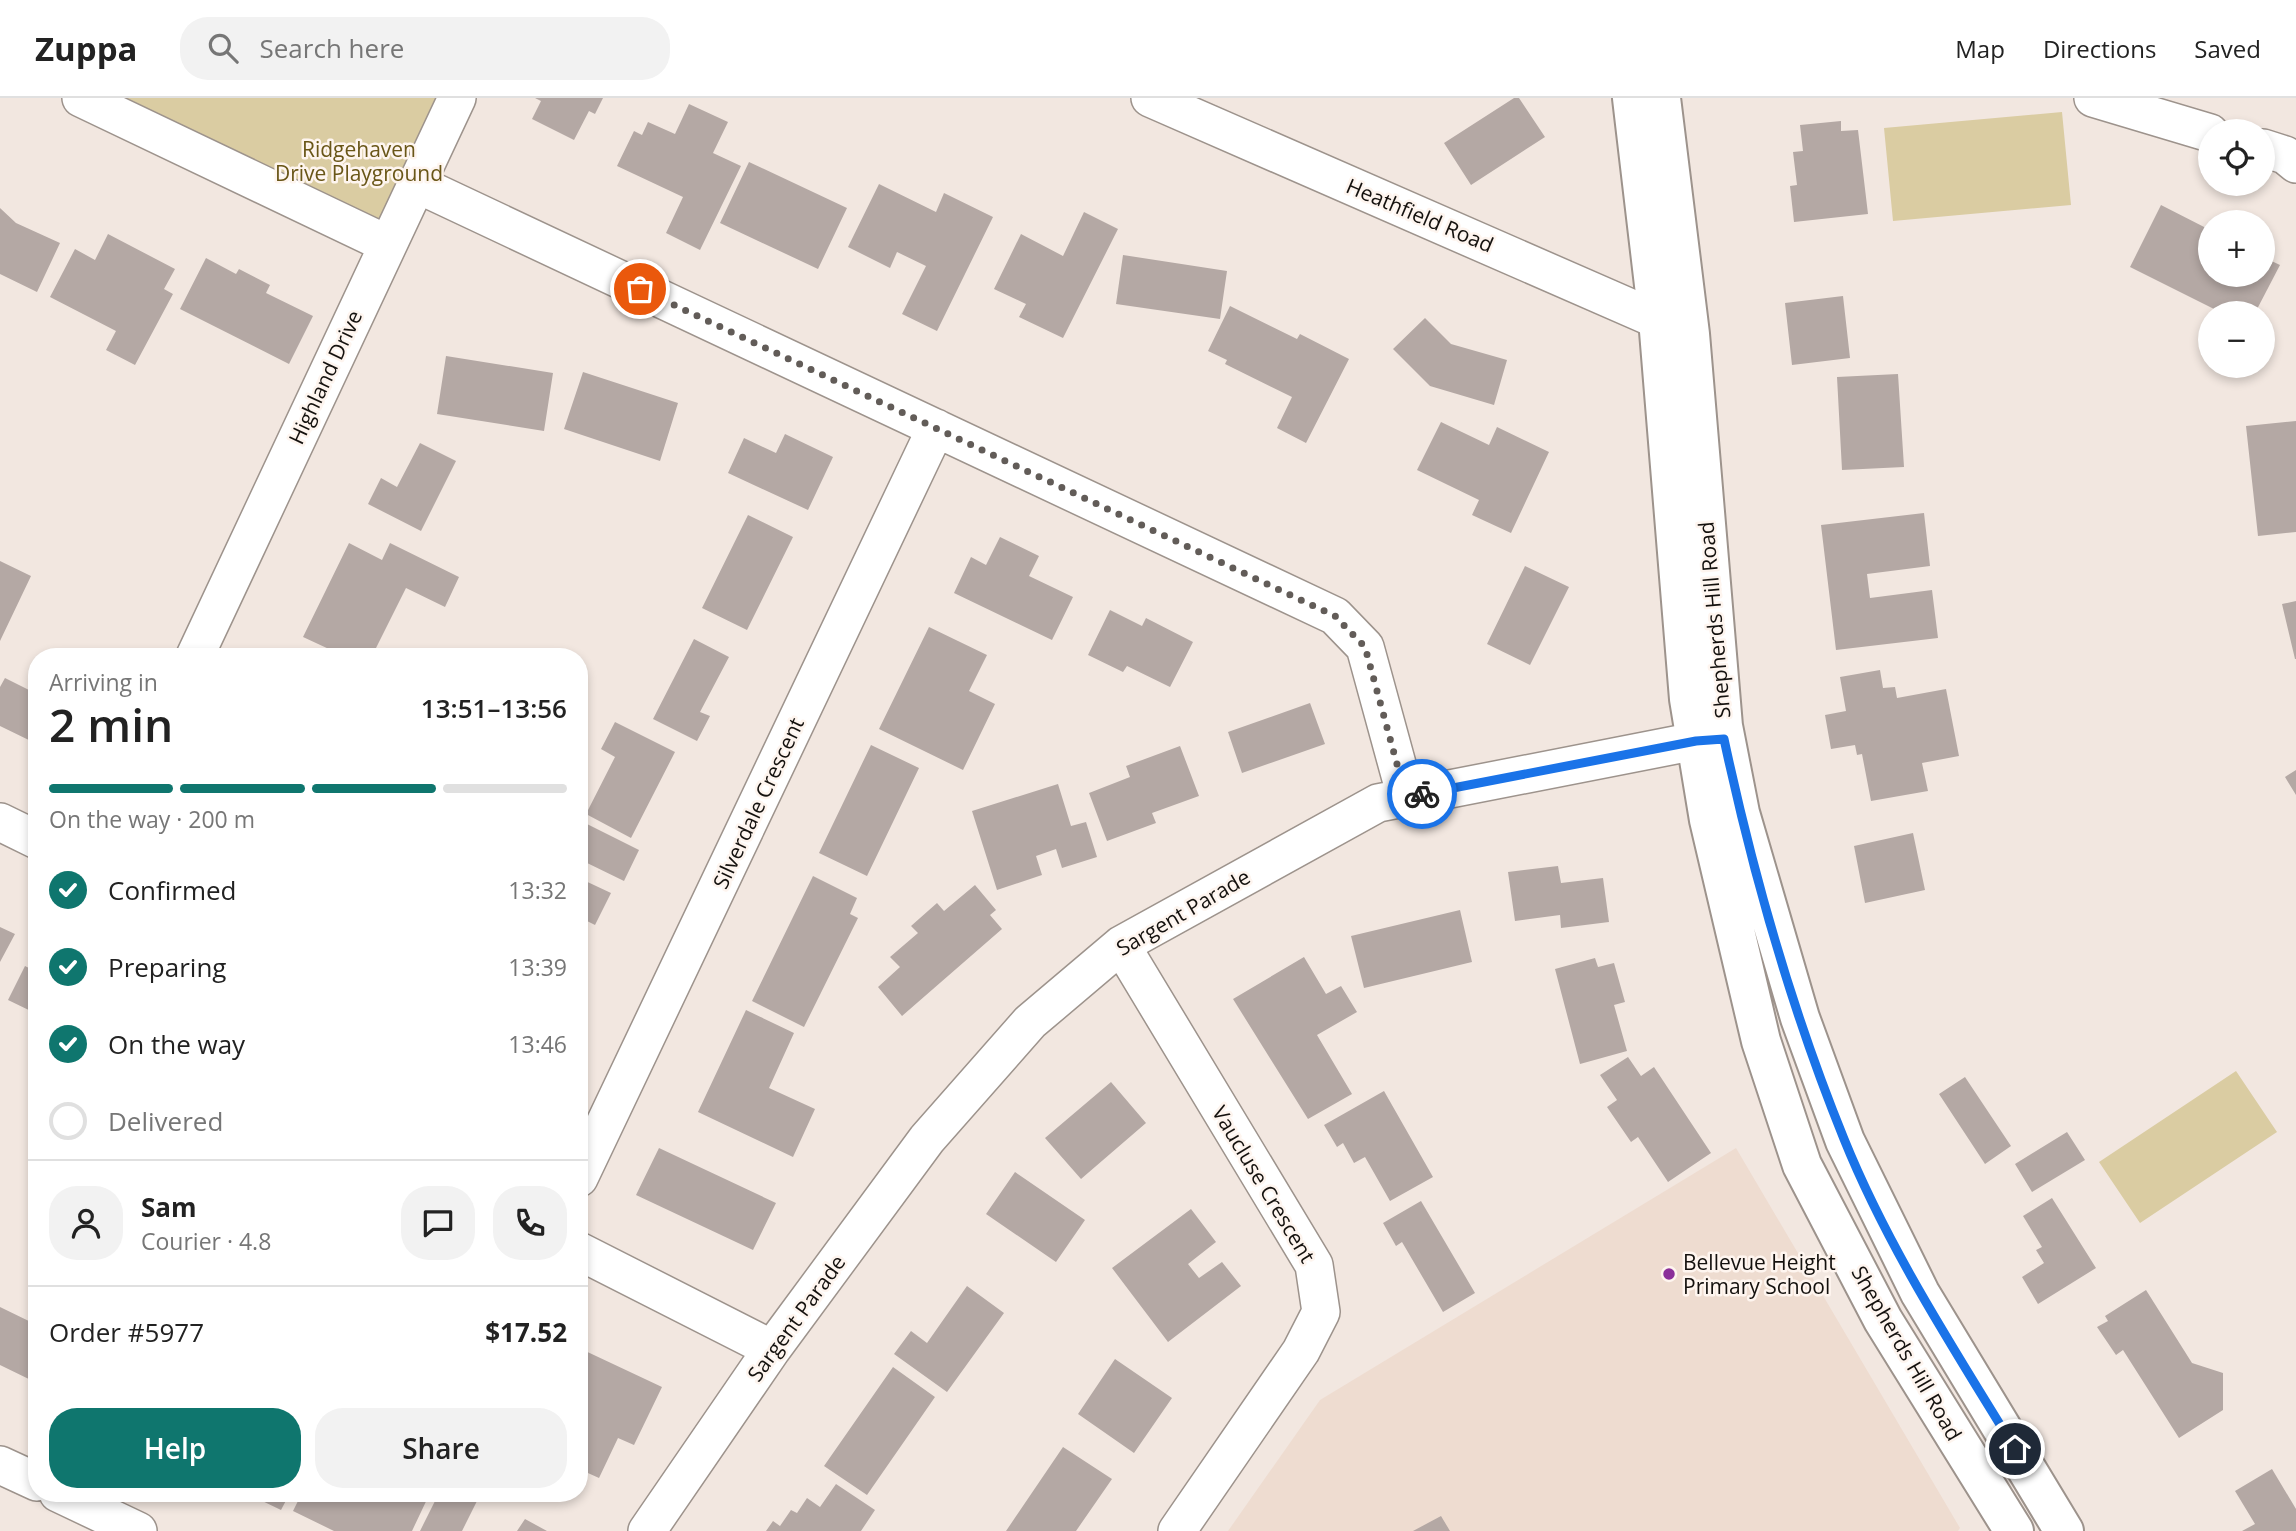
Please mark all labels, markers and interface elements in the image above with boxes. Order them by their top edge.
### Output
search box [180,17,670,80]
text: Zuppa [35,26,138,71]
icon: search [204,29,242,67]
text: Search here [260,30,404,66]
text: Map [1955,32,2005,65]
text: Directions [2043,32,2156,65]
text: Saved [2194,32,2261,65]
map controls [2198,119,2275,378]
button: locate [2198,119,2275,196]
park label: Ridgehaven Drive Playground [275,135,443,187]
street label: Heathfield Road [1342,171,1498,259]
button: + [2198,210,2275,287]
pin [610,259,670,319]
icon: bag [621,270,659,308]
button: − [2198,301,2275,378]
street label: Highland Drive [282,306,368,448]
street label: Shepherds Hill Road [1691,520,1737,720]
text: Arriving in [49,666,158,698]
text: 13:51–13:56 [421,690,567,726]
text: 2 min [49,693,173,755]
street label: Silverdale Crescent [706,713,810,893]
courier [1387,759,1457,829]
icon: bike [1403,775,1441,813]
text: On the way · 200 m [49,803,255,835]
street label: Sargent Parade [1111,862,1255,962]
icon: check [49,871,87,909]
text: Confirmed [108,872,236,908]
text: 13:32 [508,874,567,906]
icon: check [49,948,87,986]
text: Preparing [108,949,226,985]
text: 13:39 [508,951,567,983]
icon: check [49,1025,87,1063]
text: On the way [108,1026,245,1062]
text: 13:46 [508,1028,567,1060]
street label: Vaucluse Crescent [1206,1100,1322,1268]
text: Delivered [108,1103,223,1139]
button: person [49,1186,123,1260]
button: chat [401,1186,475,1260]
button: phone [493,1186,567,1260]
text: Sam [141,1189,197,1225]
text: Courier · 4.8 [141,1225,271,1257]
place label: Bellevue Height Primary School [1683,1248,1836,1300]
street label: Sargent Parade [741,1249,851,1387]
street label: Shepherds Hill Road [1845,1260,1969,1446]
marker: Bellevue Height Primary School [1661,1266,1677,1282]
text: Order #5977 [49,1314,204,1350]
text: $17.52 [485,1314,567,1350]
button: Help [49,1408,301,1488]
button: Share [315,1408,567,1488]
pin [1985,1419,2045,1479]
icon: home [1996,1430,2034,1468]

